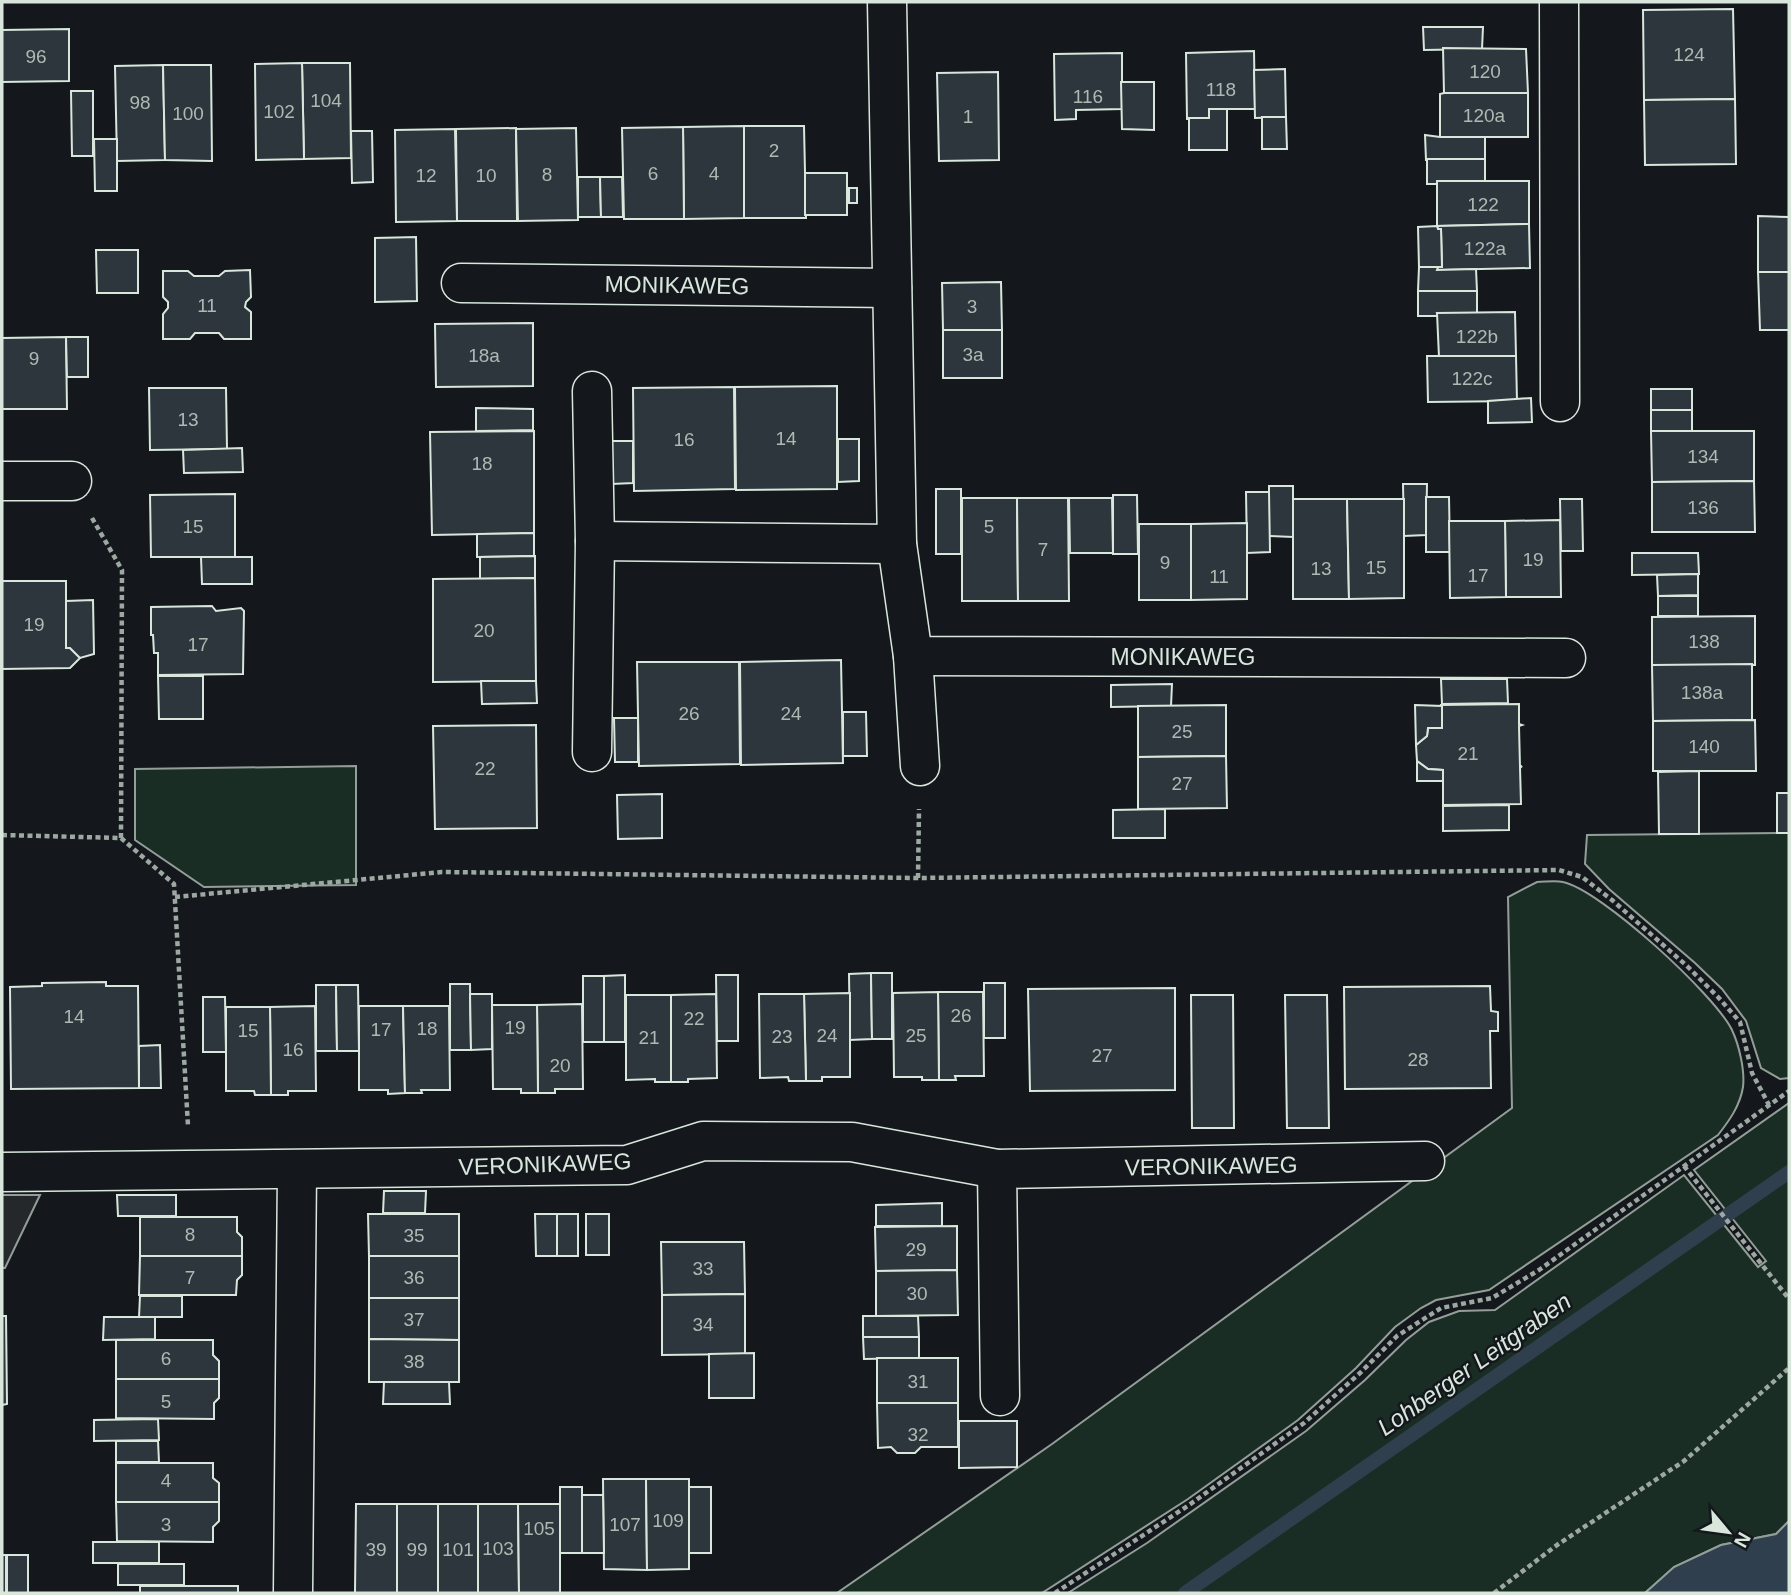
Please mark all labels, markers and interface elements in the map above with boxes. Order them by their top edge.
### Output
house number: 124 [1673,44,1705,65]
house number: 96 [25,46,47,67]
house number: 120 [1469,61,1501,82]
house number: 118 [1206,79,1236,100]
house number: 116 [1073,86,1103,107]
house number: 104 [310,90,342,111]
house number: 98 [129,92,151,113]
house number: 102 [263,101,295,122]
house number: 100 [172,103,204,124]
house number: 120a [1463,105,1506,126]
house number: 1 [963,106,973,127]
house number: 2 [769,140,779,161]
house number: 6 [648,163,658,184]
house number: 4 [709,163,720,184]
house number: 8 [542,164,552,185]
house number: 12 [415,165,437,186]
house number: 10 [475,165,497,186]
house number: 122 [1467,194,1499,215]
house number: 122a [1464,238,1507,259]
street label: MONIKAWEG [604,271,750,299]
house number: 11 [197,295,217,316]
house number: 3 [967,296,977,317]
house number: 122b [1456,326,1498,347]
house number: 3a [962,344,984,365]
house number: 18a [468,345,500,366]
house number: 9 [29,348,39,369]
house number: 122c [1451,368,1493,389]
house number: 13 [177,409,199,430]
house number: 14 [775,428,797,449]
house number: 16 [673,429,695,450]
house number: 134 [1687,446,1719,467]
house number: 18 [471,453,493,474]
house number: 136 [1687,497,1719,518]
house number: 15 [182,516,204,537]
house number: 5 [984,516,994,537]
house number: 7 [1038,539,1048,560]
house number: 19 [1522,549,1544,570]
house number: 9 [1160,552,1170,573]
house number: 15 [1365,557,1387,578]
house number: 13 [1310,558,1332,579]
house number: 17 [1467,565,1489,586]
house number: 11 [1209,566,1229,587]
house number: 19 [23,614,45,635]
house number: 20 [473,620,495,641]
house number: 138 [1688,631,1720,652]
house number: 17 [187,634,209,655]
street label: MONIKAWEG [1111,644,1255,670]
house number: 138a [1681,682,1724,703]
house number: 26 [678,703,700,724]
house number: 24 [780,703,802,724]
house number: 25 [1171,721,1193,742]
house number: 140 [1688,736,1720,757]
house number: 21 [1457,743,1479,764]
house number: 22 [474,758,496,779]
house number: 27 [1171,773,1193,794]
house number: 26 [950,1005,972,1026]
house number: 14 [63,1006,85,1027]
house number: 22 [683,1008,705,1029]
house number: 19 [504,1017,526,1038]
house number: 18 [416,1018,438,1039]
house number: 17 [370,1019,392,1040]
house number: 15 [237,1020,259,1041]
house number: 24 [816,1025,838,1046]
house number: 25 [905,1025,927,1046]
house number: 23 [771,1026,793,1047]
house number: 21 [638,1027,660,1048]
house number: 16 [282,1039,304,1060]
house number: 27 [1091,1045,1113,1066]
house number: 28 [1407,1049,1429,1070]
house number: 20 [549,1055,571,1076]
street label: VERONIKAWEG [458,1148,632,1180]
street label: VERONIKAWEG [1124,1151,1298,1181]
house number: 8 [185,1224,195,1245]
house number: 35 [403,1225,425,1246]
house number: 29 [905,1239,927,1260]
house number: 33 [692,1258,714,1279]
house number: 7 [185,1267,195,1288]
house number: 36 [403,1267,425,1288]
house number: 30 [906,1283,928,1304]
water label: Lohberger Leitgraben [1372,1287,1576,1441]
house number: 37 [403,1309,425,1330]
house number: 34 [692,1314,714,1335]
house number: 6 [161,1348,171,1369]
house number: 38 [403,1351,425,1372]
house number: 31 [907,1371,929,1392]
house number: 5 [161,1391,171,1412]
house number: 32 [907,1424,929,1445]
house number: 4 [161,1470,172,1491]
north arrow [1693,1497,1763,1567]
house number: 109 [652,1510,684,1531]
house number: 3 [161,1514,171,1535]
house number: 107 [609,1514,641,1535]
house number: 105 [523,1518,555,1539]
text: N [1730,1529,1755,1551]
house number: 103 [482,1538,514,1559]
house number: 39 [365,1539,387,1560]
house number: 99 [406,1539,428,1560]
house number: 101 [442,1539,474,1560]

